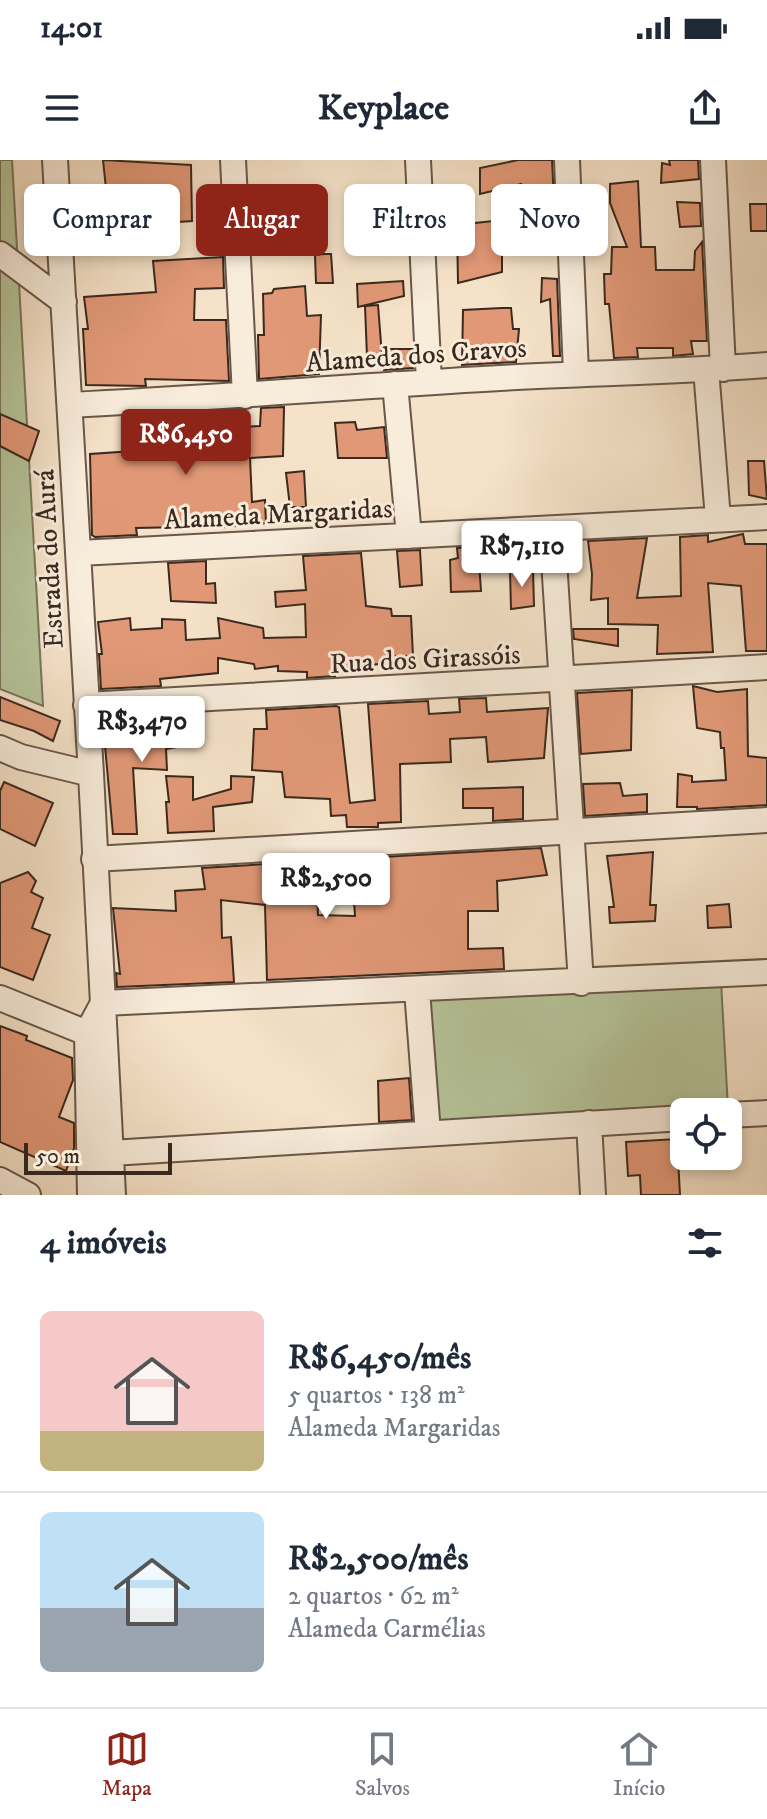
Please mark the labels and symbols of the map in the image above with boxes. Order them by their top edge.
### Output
street label: Alameda dos Cravos [304,330,528,381]
pin: R$6,450 [112,409,260,477]
street label: Estrada do Aurá [27,468,72,650]
street label: Alameda Margaridas [163,491,393,538]
pin: R$7,110 [448,521,596,589]
street label: Rua dos Girassóis [329,637,521,682]
pin: R$3,470 [68,696,216,764]
pin: R$2,500 [252,853,400,921]
scale bar [24,1139,172,1175]

